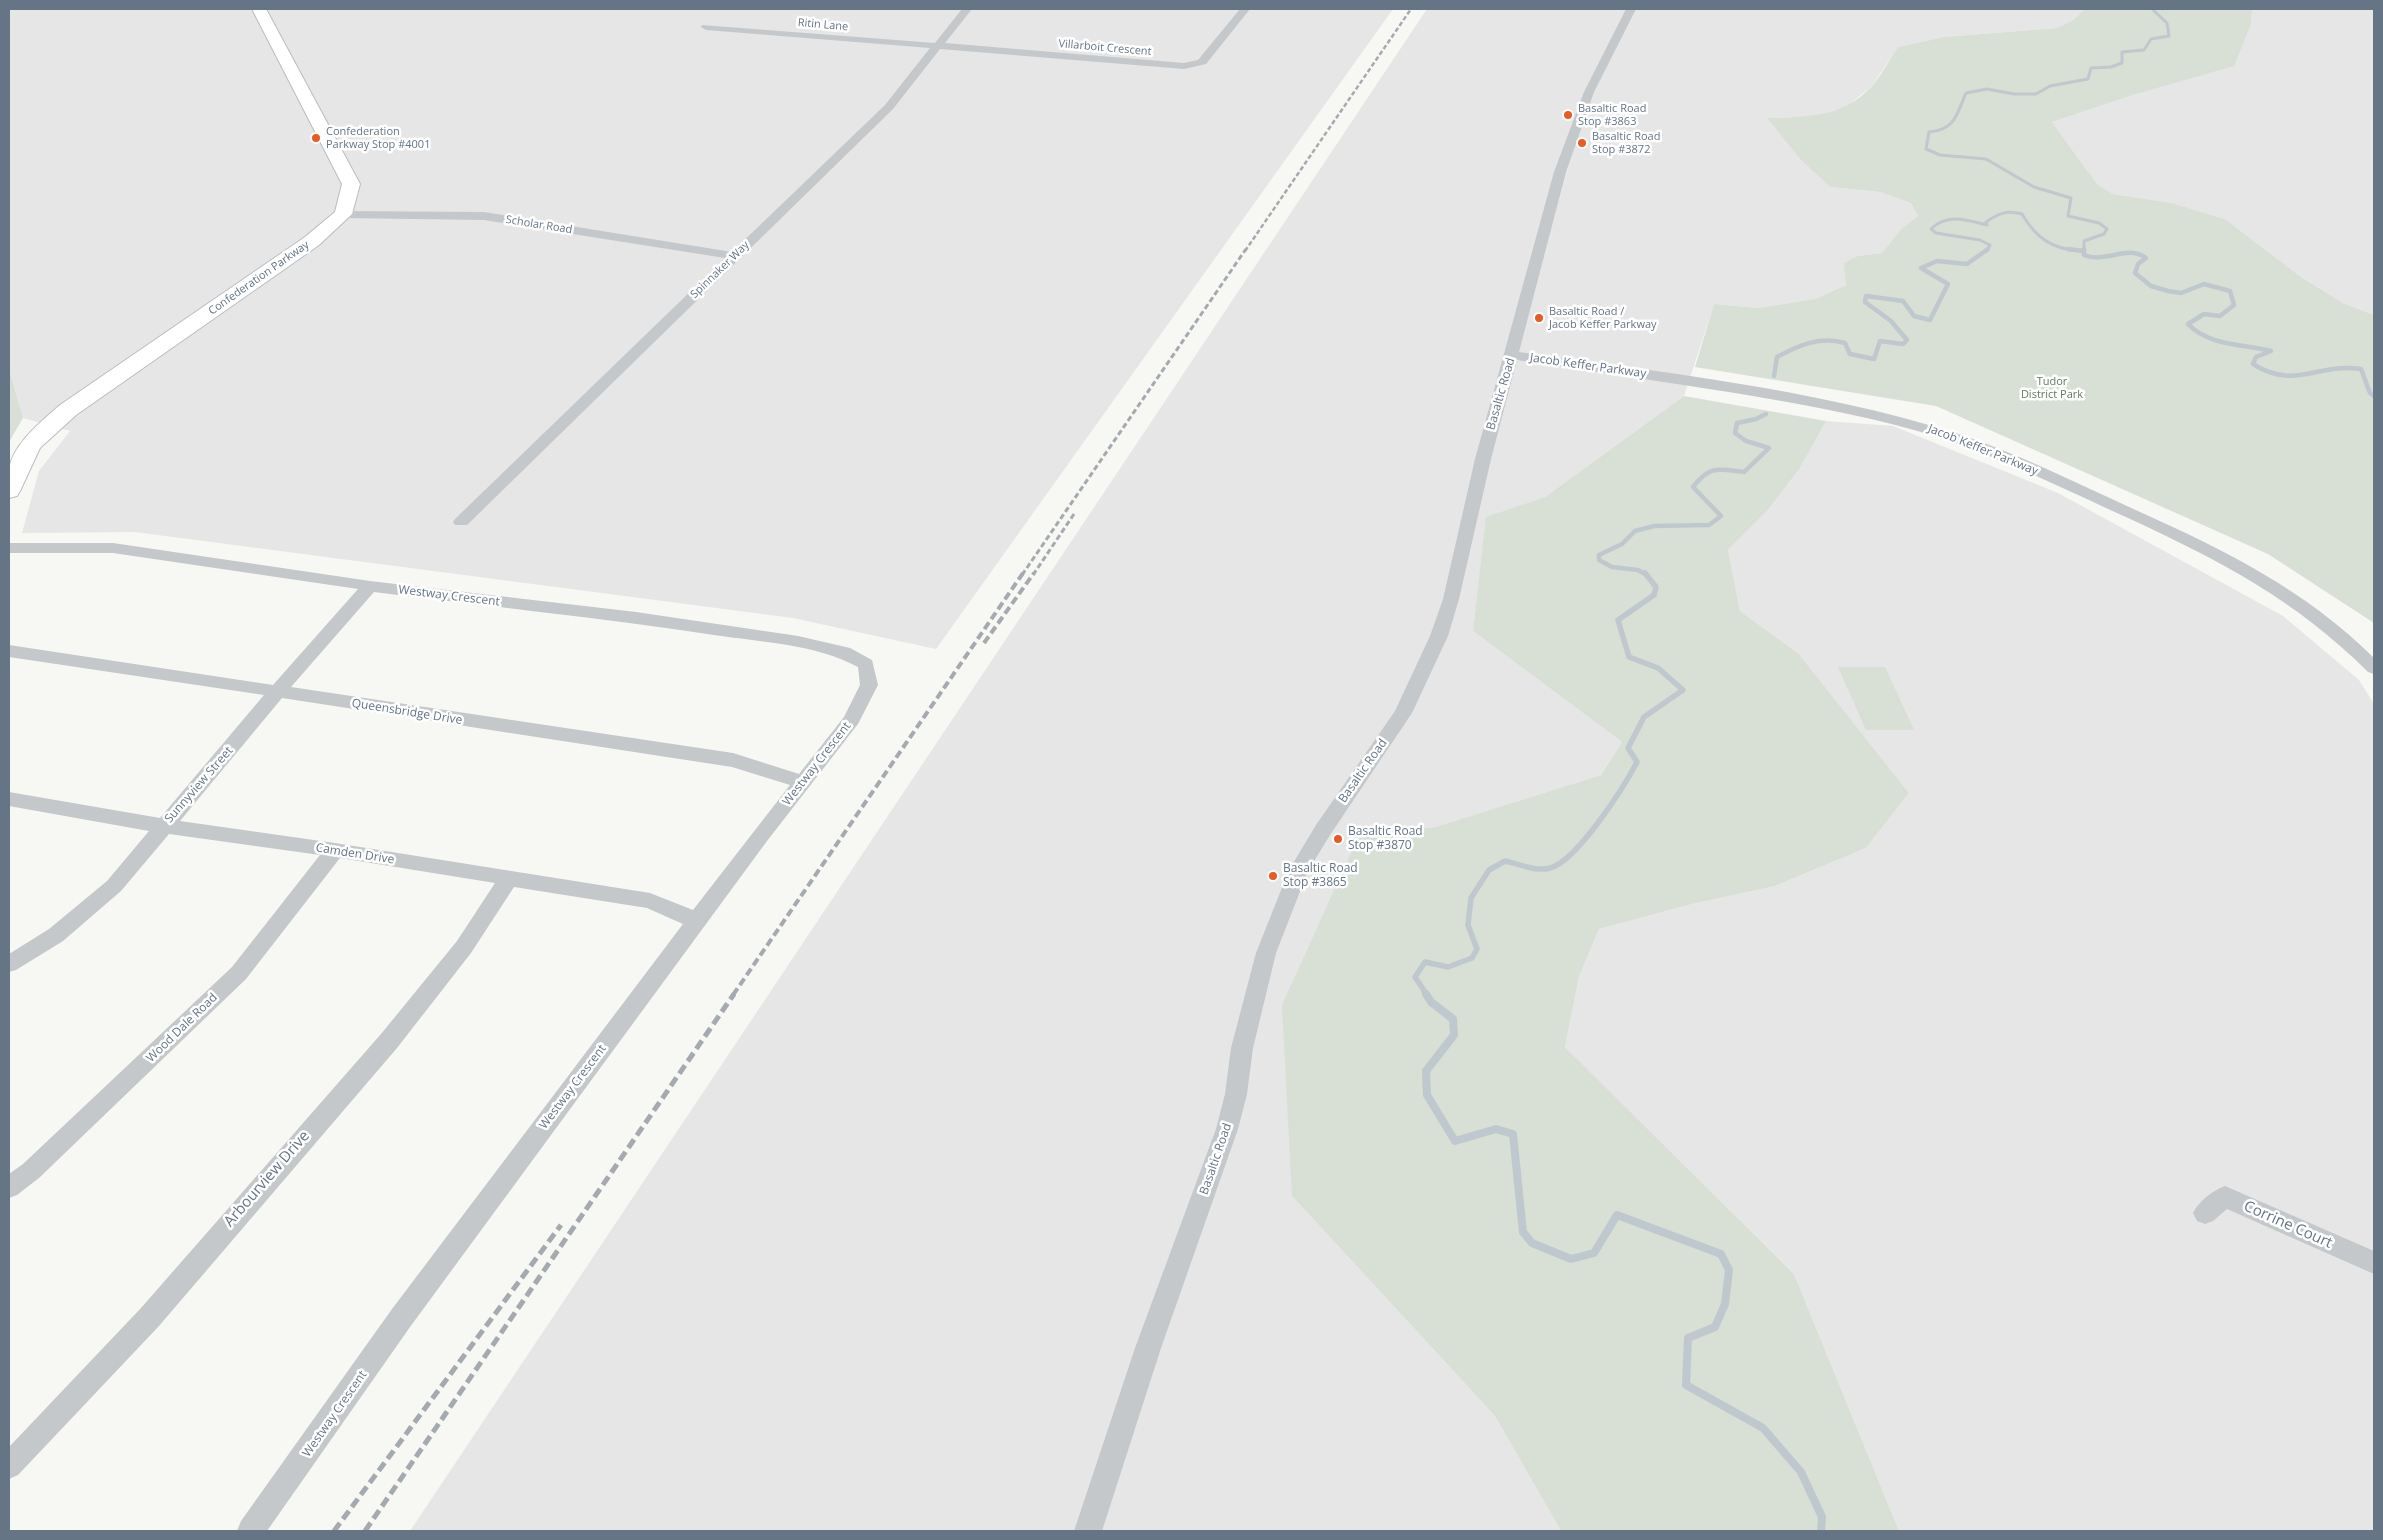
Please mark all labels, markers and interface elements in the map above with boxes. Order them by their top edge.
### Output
street label: Ritin Lane [797,16,849,34]
street label: Villarboit Crescent [1058,37,1152,59]
place label: Basaltic Road Stop #3863 [1578,102,1646,128]
marker: Basaltic Road Stop #3863 [1562,109,1574,121]
place label: Confederation Parkway Stop #4001 [326,125,430,151]
place label: Basaltic Road Stop #3872 [1592,130,1660,156]
marker: Confederation Parkway Stop #4001 [310,132,322,144]
marker: Basaltic Road Stop #3872 [1576,137,1588,149]
street label: Scholar Road [505,213,573,237]
street label: Confederation Parkway [206,238,312,318]
street label: Spinnaker Way [688,239,752,301]
place label: Basaltic Road / Jacob Keffer Parkway [1549,305,1657,331]
marker: Basaltic Road / Jacob Keffer Parkway [1533,312,1545,324]
street label: Jacob Keffer Parkway [1529,351,1647,381]
street label: Basaltic Road [1484,356,1518,432]
park label: Tudor District Park [2021,375,2083,401]
street label: Jacob Keffer Parkway [1926,421,2040,479]
street label: Westway Crescent [398,583,500,609]
street label: Queensbridge Drive [351,696,463,728]
street label: Westway Crescent [780,719,854,809]
street label: Basaltic Road [1336,736,1390,806]
street label: Sunnyview Street [162,744,236,826]
place label: Basaltic Road Stop #3870 [1348,825,1423,853]
marker: Basaltic Road Stop #3870 [1332,833,1344,845]
street label: Camden Drive [315,841,395,867]
place label: Basaltic Road Stop #3865 [1283,862,1358,890]
marker: Basaltic Road Stop #3865 [1267,870,1279,882]
street label: Wood Dale Road [144,991,220,1065]
street label: Westway Crescent [537,1042,609,1132]
street label: Basaltic Road [1197,1121,1235,1197]
street label: Arbourview Drive [220,1127,314,1231]
street label: Corrine Court [2241,1197,2335,1253]
street label: Westway Crescent [300,1368,370,1460]

